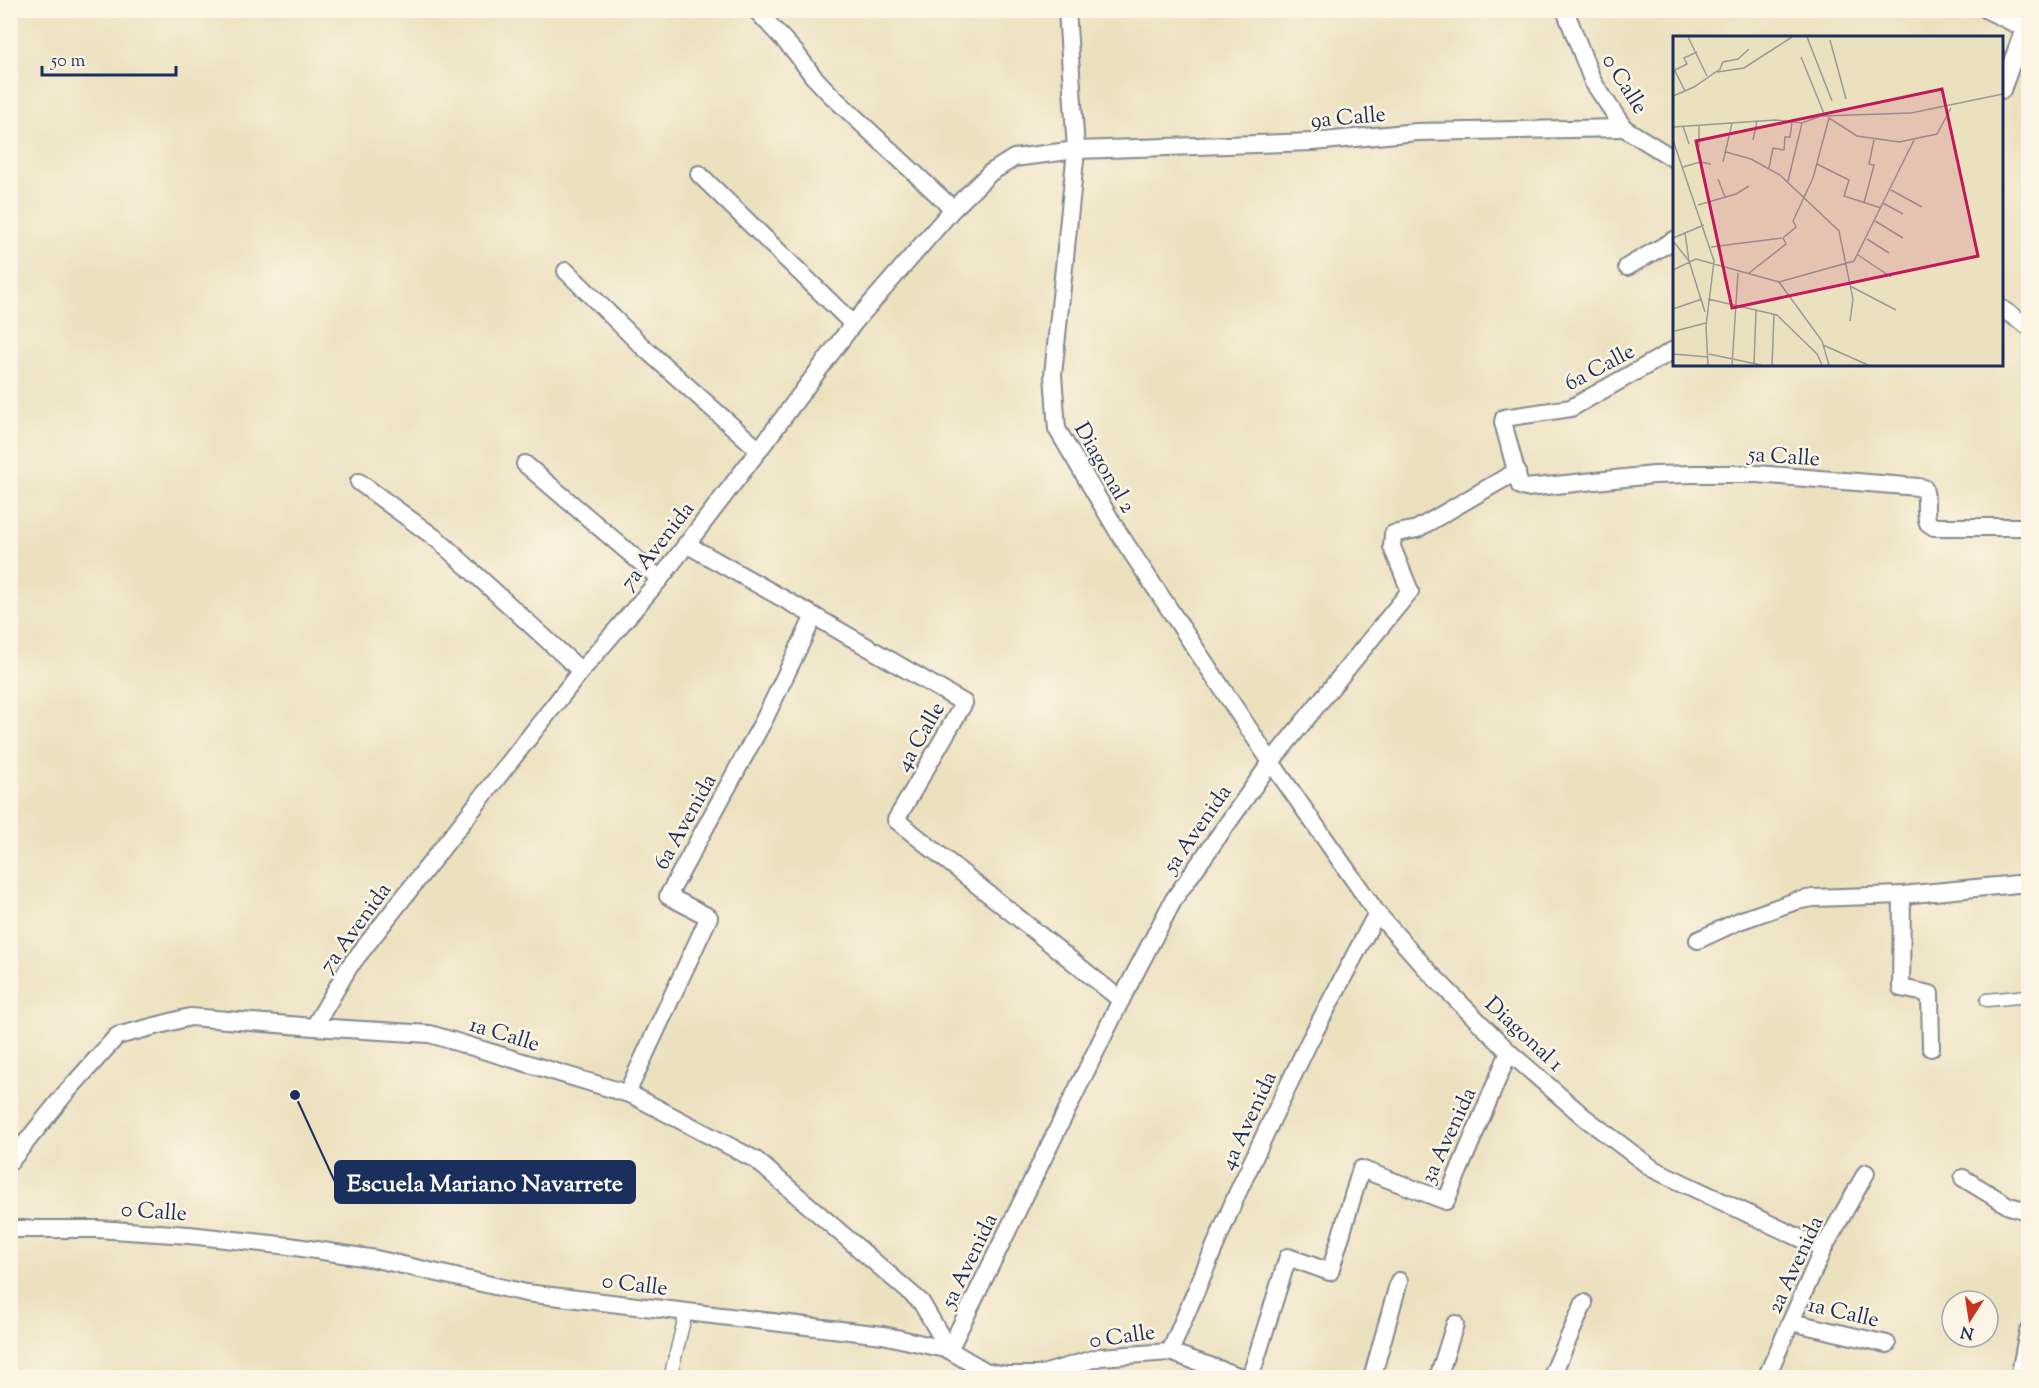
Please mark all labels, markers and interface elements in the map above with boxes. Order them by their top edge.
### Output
inset map [1673,36,2003,366]
scale bar [42,39,176,77]
street label: 0 Calle [1592,48,1655,121]
text: 50 m [50,49,86,75]
street label: 9a Calle [1309,100,1387,138]
street label: 6a Calle [1560,337,1641,401]
street label: Diagonal 2 [1064,417,1142,520]
street label: 5a Calle [1745,439,1821,476]
street label: 7a Avenida [613,495,703,598]
street label: 4a Calle [889,697,954,778]
street label: 6a Avenida [647,769,726,876]
street label: 5a Avenida [1155,779,1241,882]
street label: 7a Avenida [313,877,400,981]
street label: Diagonal 1 [1476,990,1570,1081]
street label: 1a Calle [465,1010,543,1062]
street label: 4a Avenida [1213,1067,1286,1176]
street label: 3a Avenida [1413,1083,1486,1190]
callout: Escuela Mariano Navarrete [335,1161,635,1203]
text: Escuela Mariano Navarrete [347,1168,623,1202]
street label: 0 Calle [120,1195,188,1231]
street label: 5a Avenida [933,1209,1007,1316]
street label: 2a Avenida [1760,1211,1833,1319]
street label: 0 Calle [600,1266,669,1306]
north arrow [1940,1289,2000,1349]
street label: 1a Calle [1805,1290,1882,1338]
street label: 0 Calle [1087,1318,1157,1358]
text: N [1959,1319,1976,1344]

